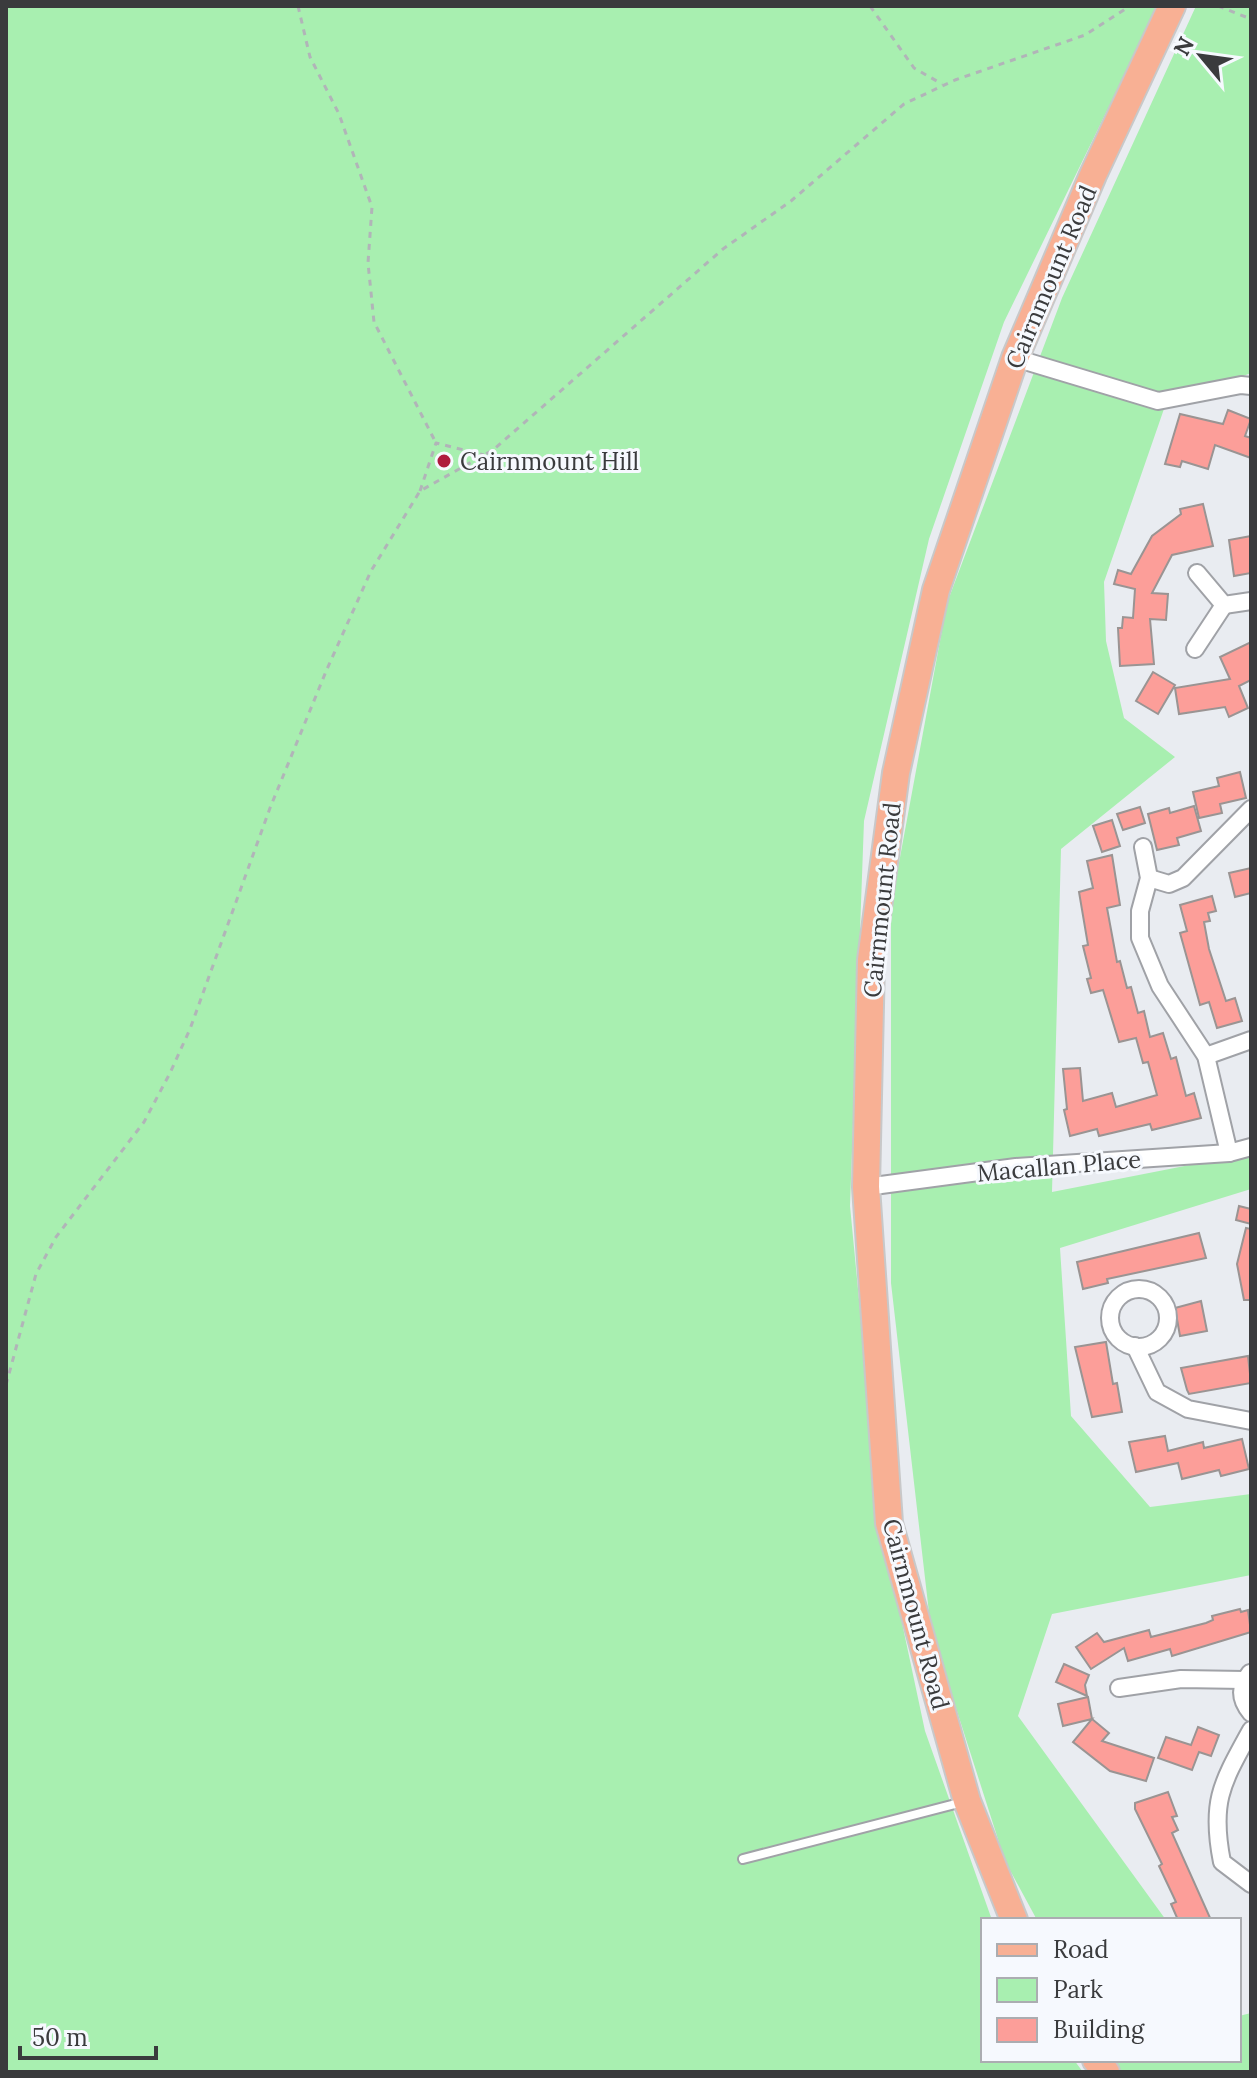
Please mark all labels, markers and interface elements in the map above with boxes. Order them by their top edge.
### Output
north arrow [1161,16,1241,96]
text: N [1167,32,1200,61]
street label: Cairnmount Road [998,181,1104,373]
place label: Cairnmount Hill [460,446,639,477]
marker: Cairnmount Hill [435,452,453,470]
street label: Cairnmount Road [856,801,908,999]
street label: Macallan Place [976,1143,1142,1189]
street label: Cairnmount Road [876,1515,956,1713]
legend [981,1918,1241,2062]
text: Road [1053,1934,1109,1965]
text: Park [1053,1974,1103,2005]
scale bar [20,2010,156,2060]
text: Building [1053,2014,1145,2045]
text: 50 m [32,2022,88,2053]

